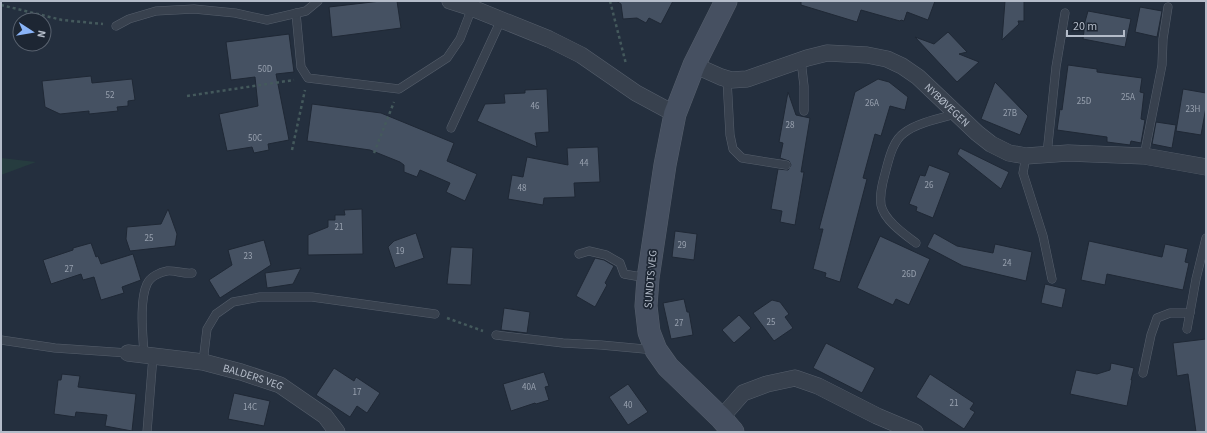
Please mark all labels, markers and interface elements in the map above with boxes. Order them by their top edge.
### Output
north arrow [12,12,52,52]
scale bar [1067,12,1124,38]
text: 20 m [1073,18,1097,35]
text: N [33,29,49,39]
house number: 50D [258,63,273,76]
street label: NYBØVEGEN [921,80,973,130]
house number: 52 [106,89,115,102]
house number: 25A [1121,91,1135,104]
house number: 25D [1077,95,1092,108]
house number: 26A [865,97,879,110]
house number: 46 [531,100,540,113]
house number: 23H [1186,103,1201,116]
house number: 27B [1003,107,1017,120]
house number: 28 [786,119,795,132]
house number: 50C [248,132,262,145]
house number: 44 [580,157,589,170]
house number: 26 [925,179,934,192]
house number: 48 [518,182,527,195]
house number: 21 [335,221,343,234]
house number: 25 [145,232,154,245]
house number: 29 [678,239,687,252]
house number: 19 [396,245,405,258]
street label: SUNDTS VEG [640,249,661,309]
house number: 23 [244,250,253,263]
house number: 24 [1003,257,1012,270]
house number: 27 [65,263,74,276]
house number: 26D [902,268,917,281]
house number: 25 [767,316,776,329]
house number: 27 [675,317,684,330]
street label: BALDERS VEG [221,361,287,394]
house number: 40A [522,381,536,394]
house number: 17 [353,386,362,399]
house number: 21 [950,397,958,410]
house number: 40 [624,399,633,412]
house number: 14C [243,401,257,414]

